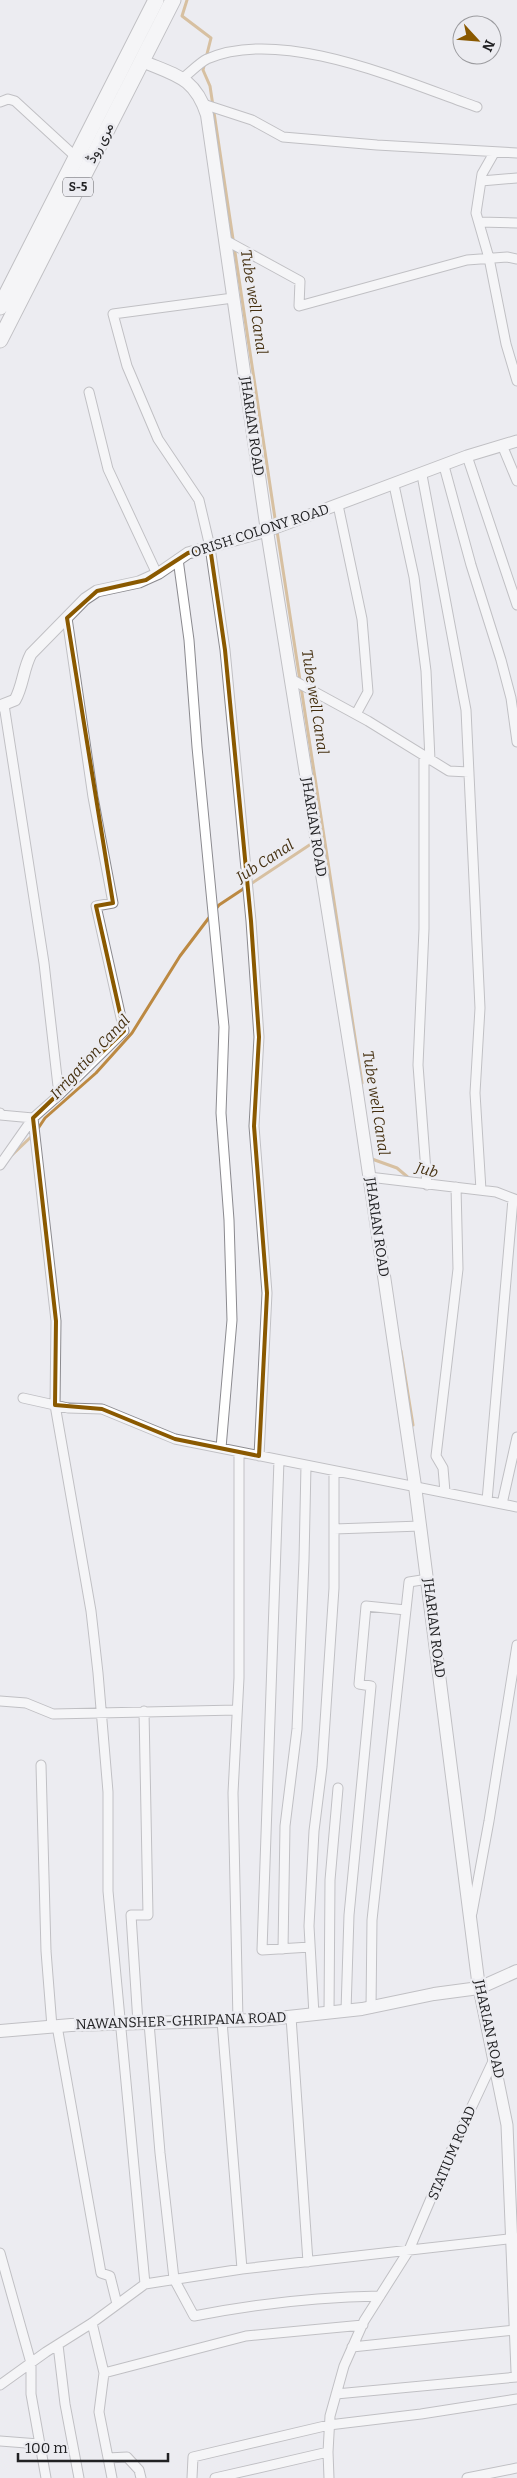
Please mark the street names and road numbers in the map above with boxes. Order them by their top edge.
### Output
street label: مری روڈ [83,120,117,166]
road number: S-5 [63,178,93,196]
street label: JHARIAN ROAD [236,374,267,477]
street label: ORISH COLONY ROAD [189,501,331,561]
street label: JHARIAN ROAD [298,775,330,878]
street label: JHARIAN ROAD [361,1175,392,1278]
street label: JHARIAN ROAD [419,1576,449,1679]
street label: JHARIAN ROAD [470,1977,508,2080]
street label: NAWANSHER-GHRIPANA ROAD [75,2009,287,2033]
street label: STATIUM ROAD [424,2103,480,2203]

